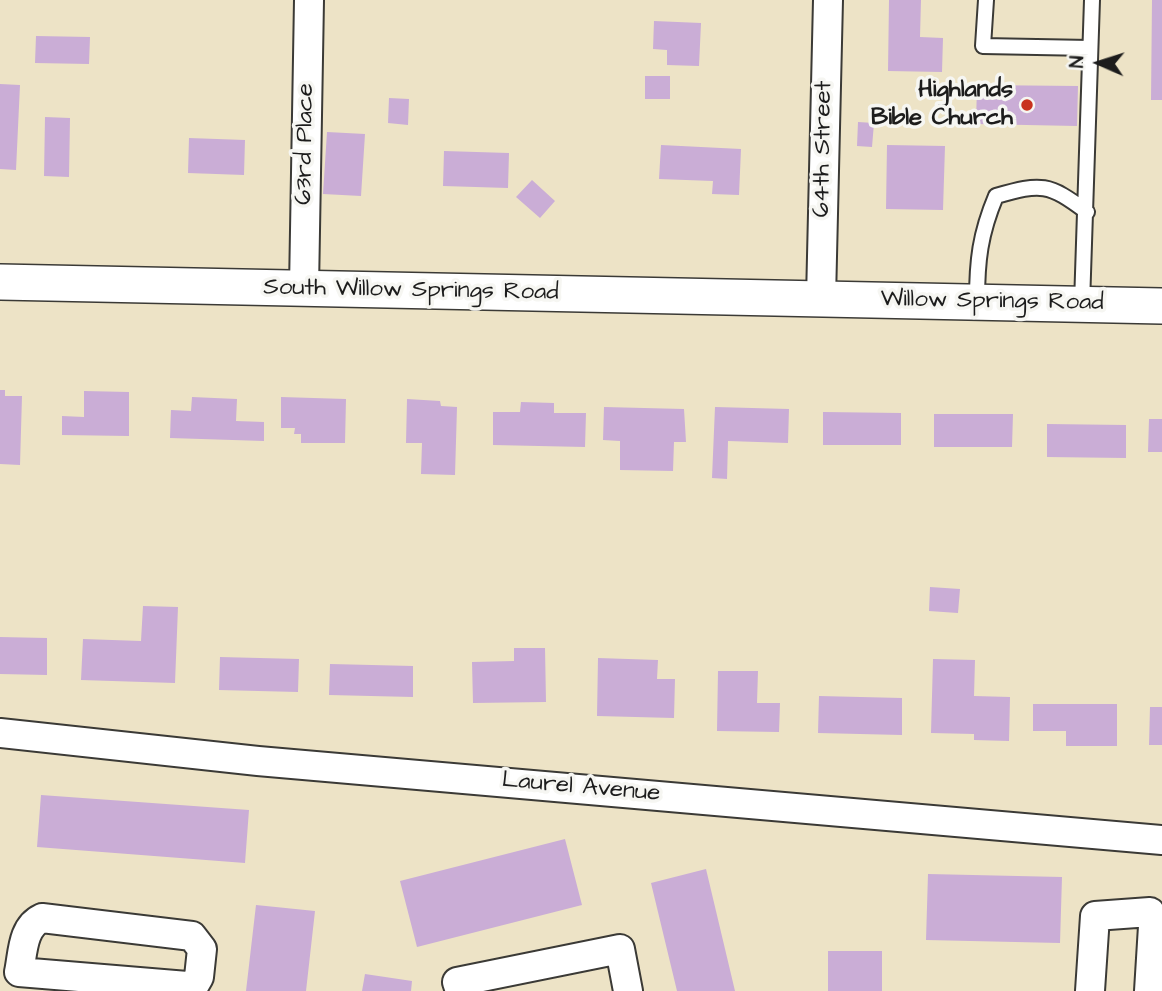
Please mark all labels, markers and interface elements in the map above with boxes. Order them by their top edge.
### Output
north arrow [1064,28,1134,98]
text: N [1064,55,1091,69]
place label: Highlands Bible Church [871,77,1013,133]
street label: 64th Street [808,80,840,218]
street label: 63rd Place [291,83,321,205]
marker: Highlands Bible Church [1019,97,1035,113]
street label: South Willow Springs Road [263,274,559,308]
street label: Willow Springs Road [880,286,1104,318]
street label: Laurel Avenue [501,767,661,809]

